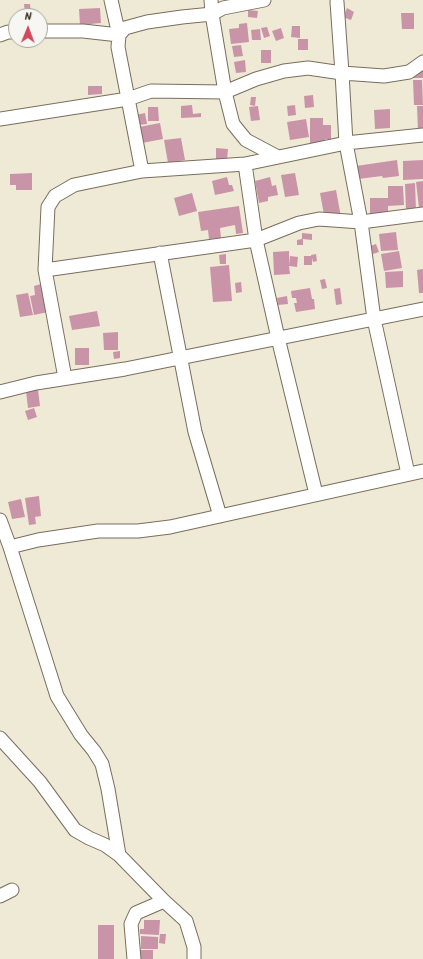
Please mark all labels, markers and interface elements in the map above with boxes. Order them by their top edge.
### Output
north arrow [8,8,48,48]
text: N [25,8,32,26]

